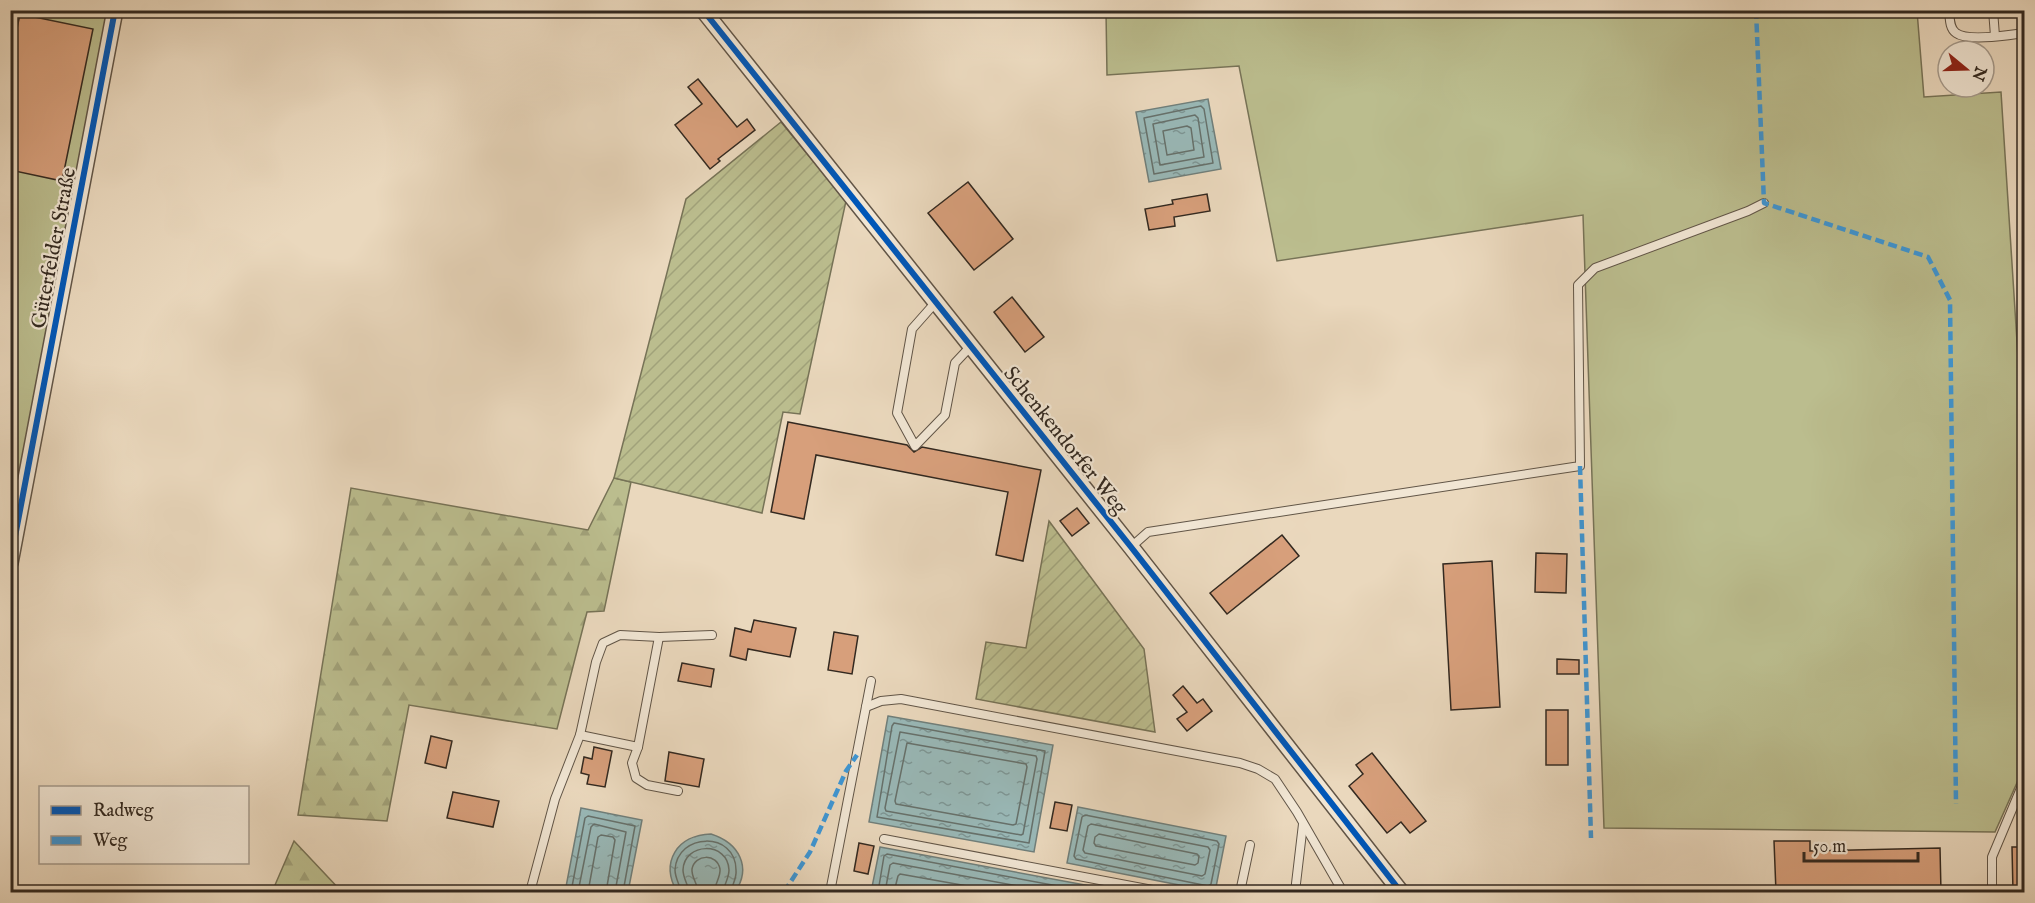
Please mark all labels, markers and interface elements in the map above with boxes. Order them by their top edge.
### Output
north arrow [1936,39,1996,99]
text: N [1967,62,1990,83]
street label: Güterfelder Straße [26,165,83,331]
street label: Schenkendorfer Weg [997,361,1133,521]
legend [39,786,249,864]
text: Radweg [93,800,154,823]
scale bar [1804,825,1918,863]
text: Weg [93,830,128,853]
text: 50 m [1813,836,1846,859]

